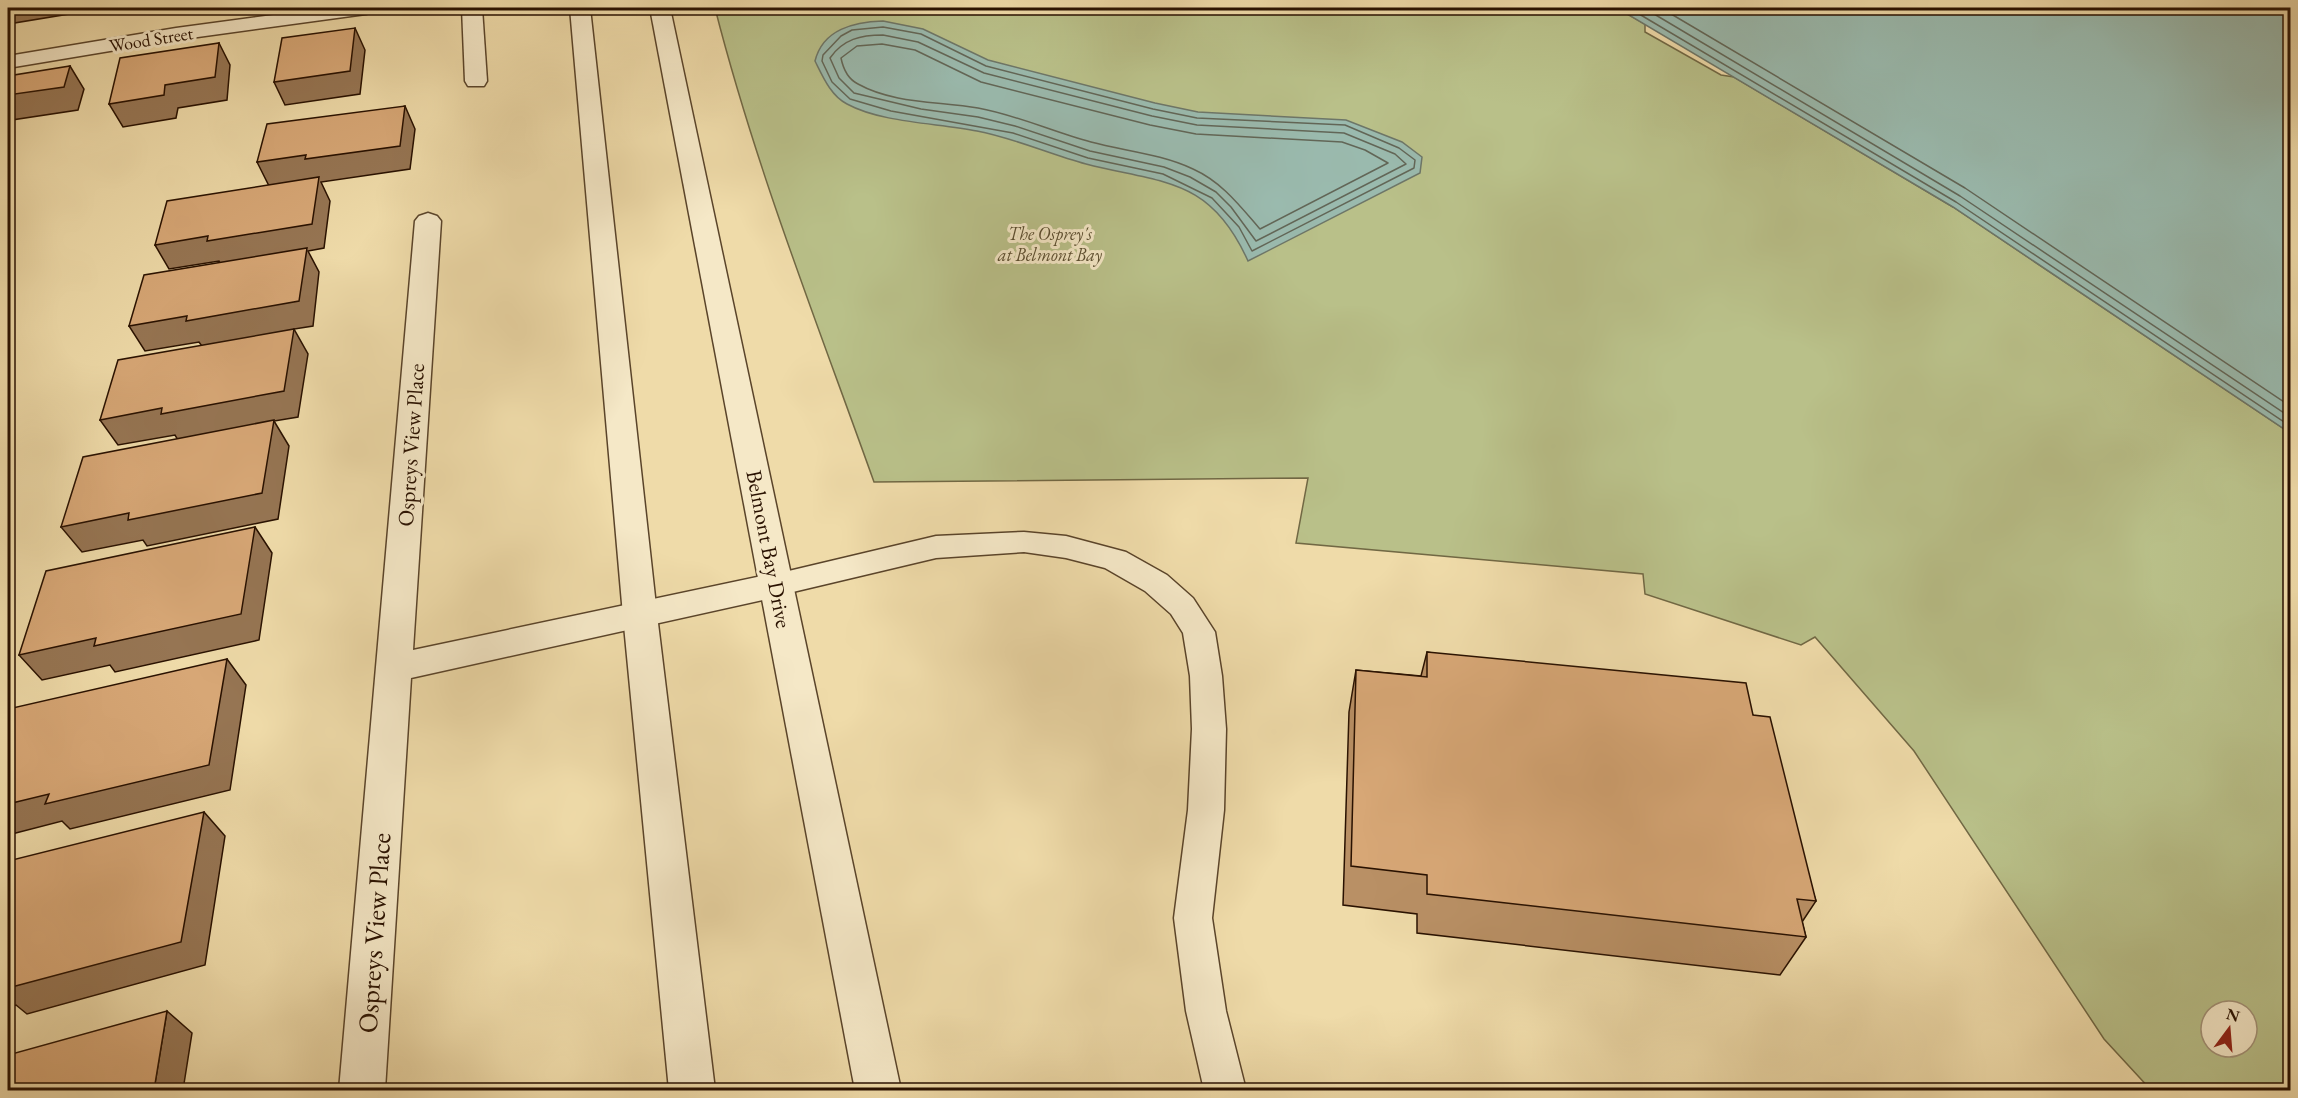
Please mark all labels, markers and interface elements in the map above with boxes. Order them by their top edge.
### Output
street label: Wood Street [107,21,195,57]
park label: The Osprey's at Belmont Bay [997,222,1103,267]
street label: Ospreys View Place [391,362,431,528]
street label: Belmont Bay Drive [739,468,799,631]
street label: Ospreys View Place [350,832,398,1034]
north arrow [2199,999,2259,1059]
text: N [2224,1003,2242,1027]

